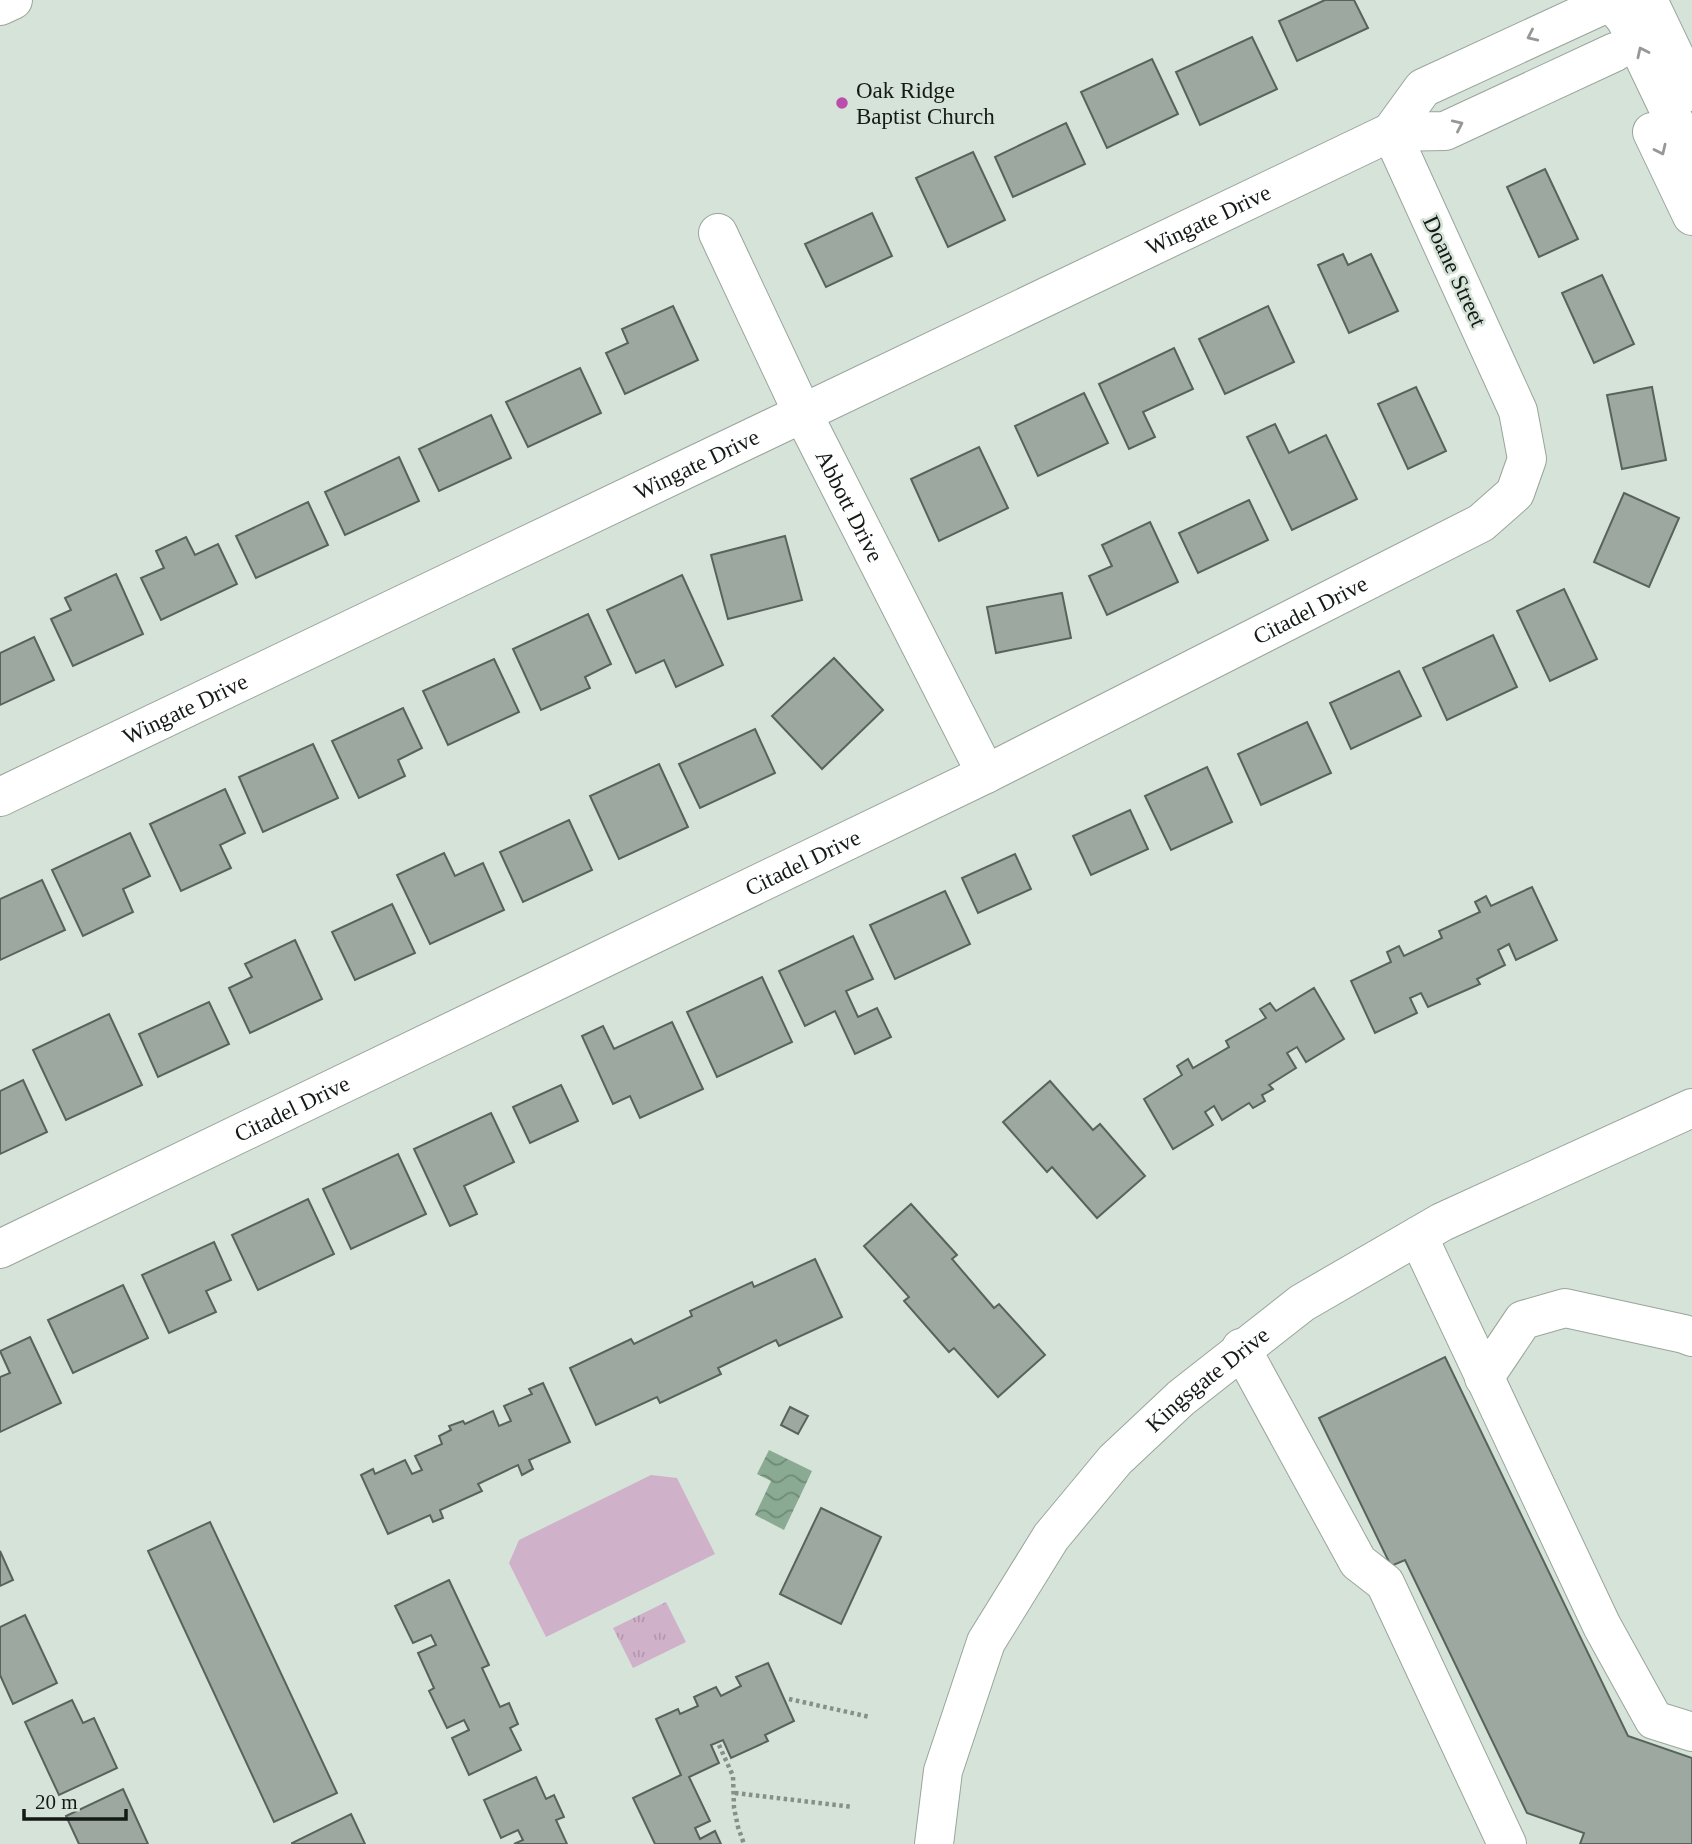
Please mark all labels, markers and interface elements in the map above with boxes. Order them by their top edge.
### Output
one-way arrow [1527,28,1539,42]
one-way arrow [1636,47,1650,59]
place label: Oak Ridge Baptist Church [856,78,995,129]
marker: Oak Ridge Baptist Church [834,95,850,111]
one-way arrow [1451,119,1463,133]
one-way arrow [1653,143,1667,156]
street label: Wingate Drive [1142,179,1275,260]
street label: Doane Street [1418,212,1491,331]
street label: Wingate Drive [630,424,763,505]
street label: Abbott Drive [810,446,888,566]
street label: Citadel Drive [1249,571,1372,649]
street label: Wingate Drive [119,669,252,749]
street label: Citadel Drive [741,824,864,901]
street label: Citadel Drive [231,1071,354,1147]
street label: Kingsgate Drive [1141,1322,1274,1437]
scale bar [24,1778,126,1822]
text: 20 m [35,1790,78,1814]

